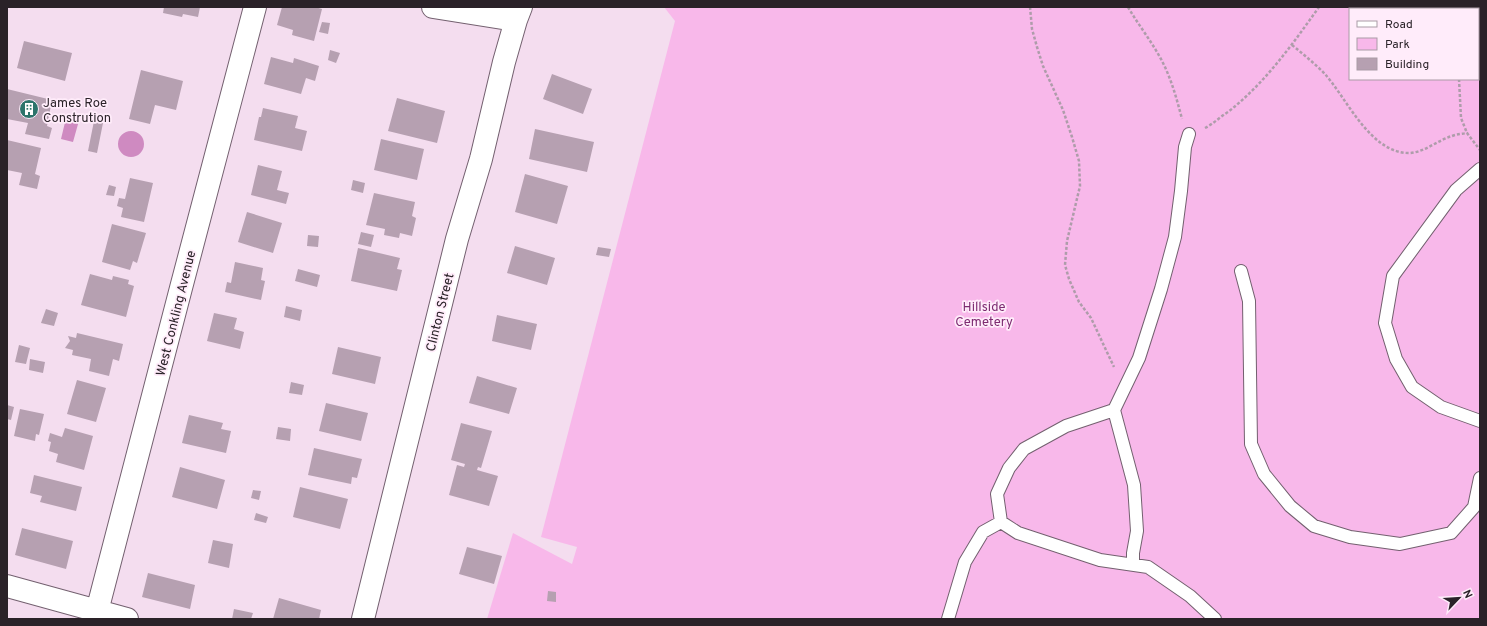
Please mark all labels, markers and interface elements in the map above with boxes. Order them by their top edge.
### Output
legend [1349,8,1479,80]
text: Road [1385,17,1413,33]
text: Park [1385,37,1410,53]
text: Building [1385,57,1429,73]
place label: James Roe Constrution [43,96,111,127]
building icon: James Roe Constrution [18,98,40,120]
street label: West Conkling Avenue [154,249,200,378]
street label: Clinton Street [423,271,458,353]
park label: Hillside Cemetery [955,300,1013,331]
north arrow [1439,578,1479,618]
text: N [1459,588,1475,601]

